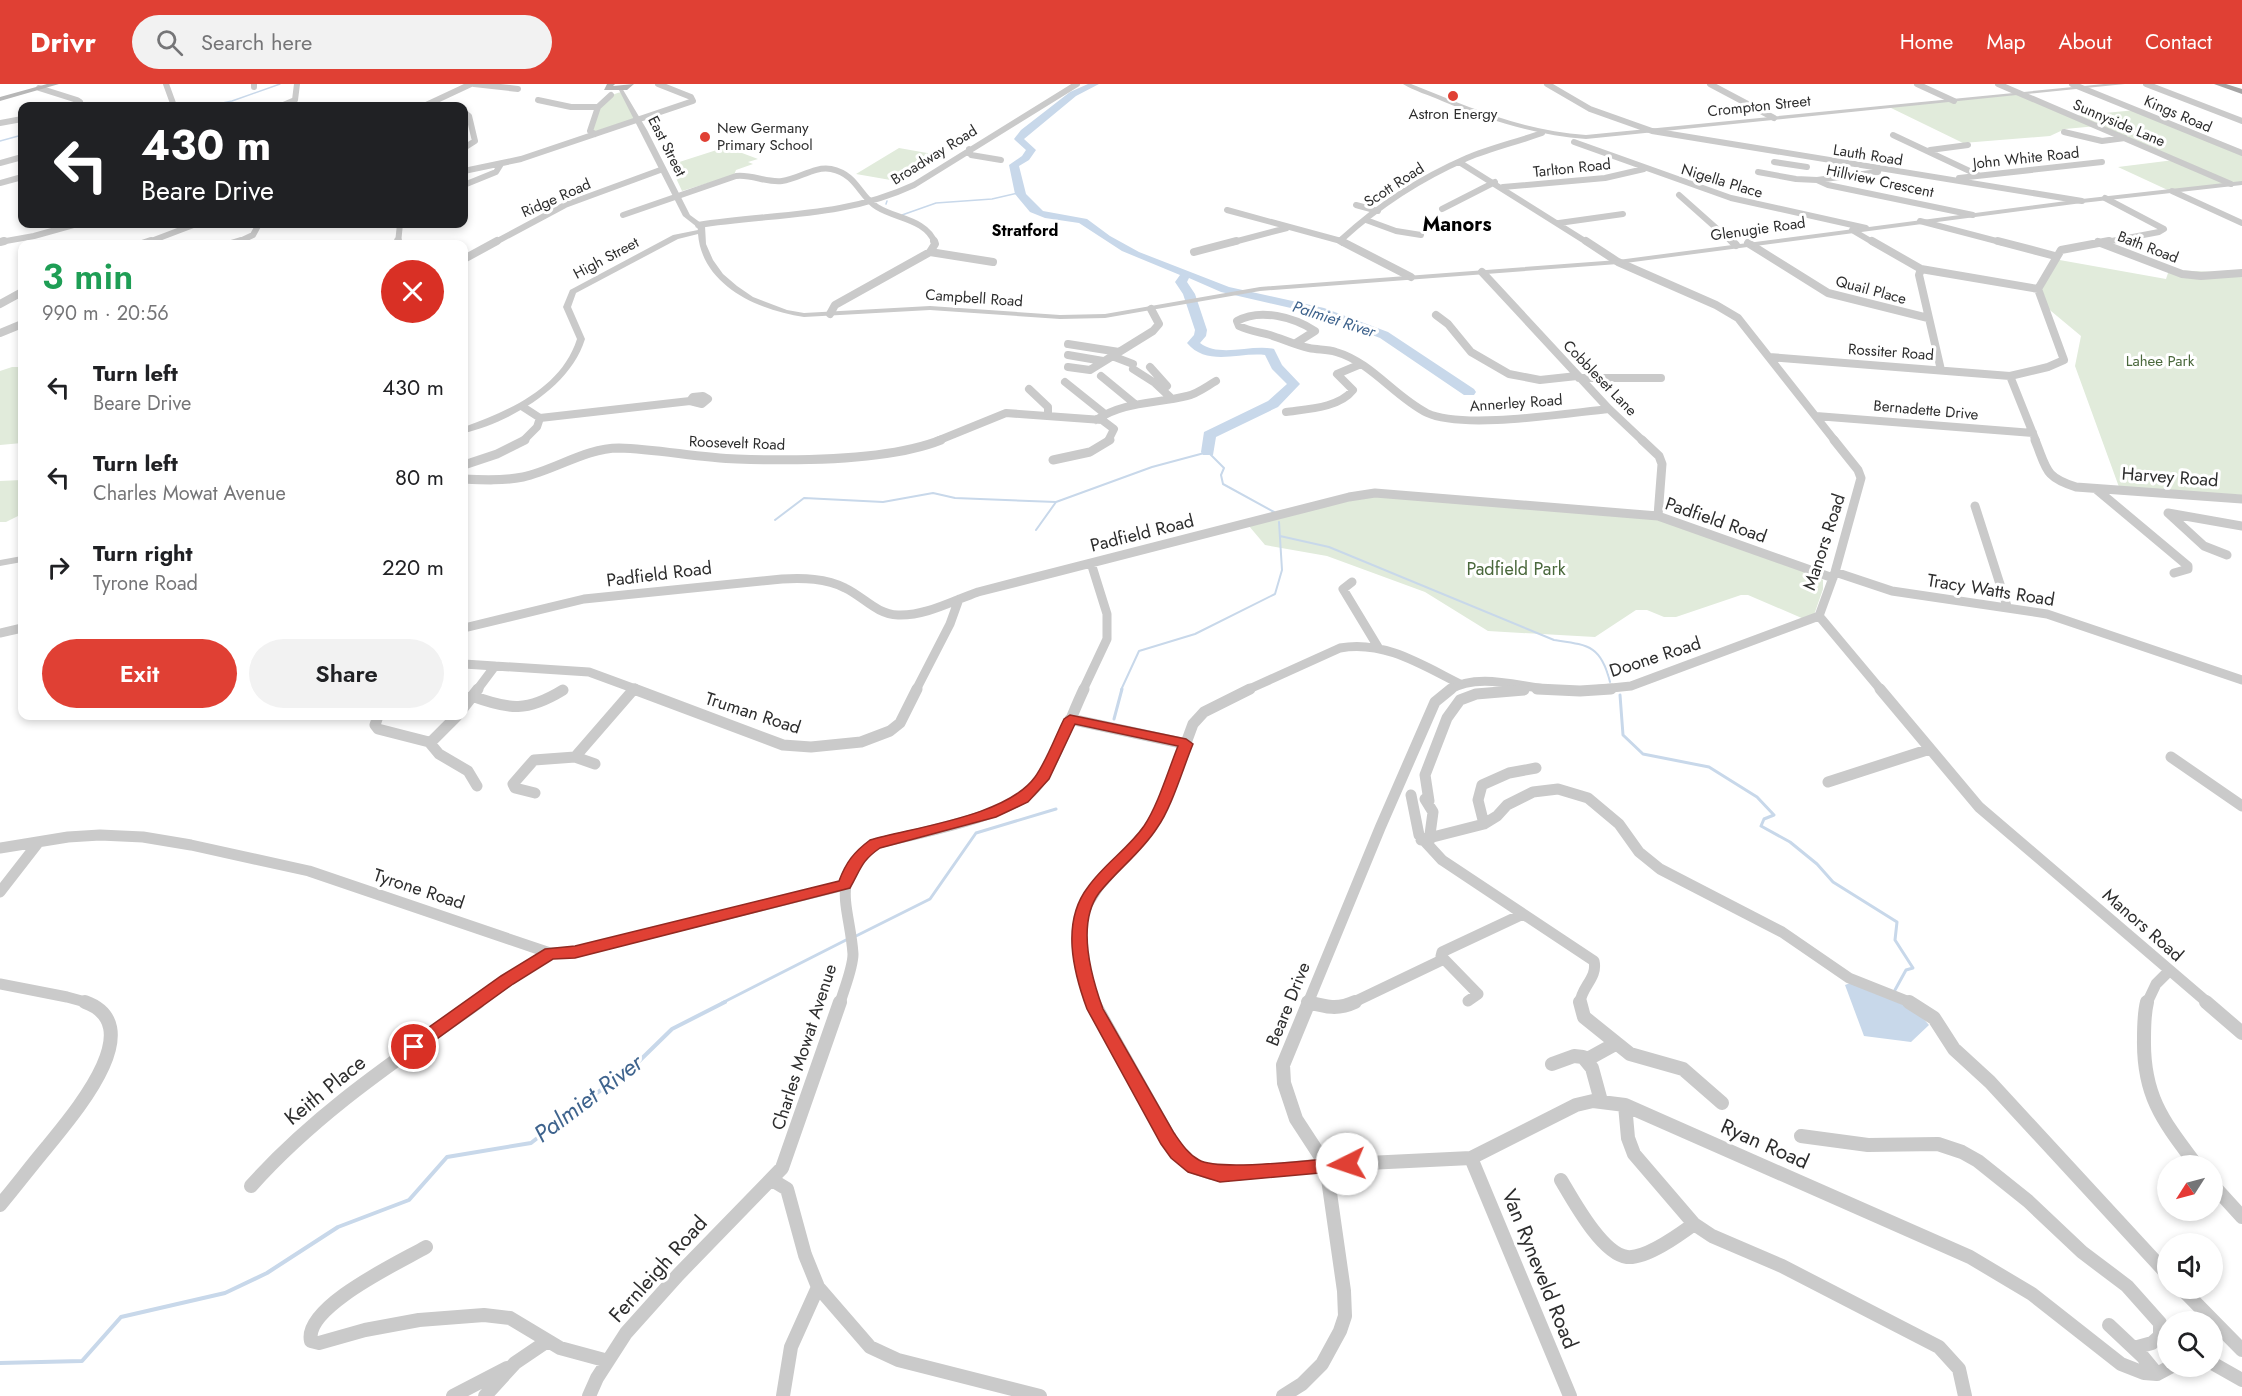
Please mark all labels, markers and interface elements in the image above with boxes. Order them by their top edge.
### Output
search box [132,15,552,69]
text: Drivr [30,22,96,63]
icon: search [153,26,186,59]
text: Search here [201,26,312,58]
text: Home [1900,27,1953,57]
text: Map [1986,27,2026,57]
text: About [2059,27,2112,57]
text: Contact [2145,27,2212,57]
marker: Astron Energy [1446,89,1460,103]
street label: Crompton Street [1706,90,1812,122]
street label: Kings Road [2141,90,2215,138]
street label: Sunnyside Lane [2069,94,2169,153]
place label: Astron Energy [1409,103,1498,125]
street label: East Street [642,112,692,180]
text: 430 m [141,115,271,176]
place label: New Germany Primary School [717,117,813,156]
street label: Broadway Road [887,120,981,190]
icon: left [42,126,120,204]
marker: New Germany Primary School [698,130,712,144]
street label: Lauth Road [1832,139,1904,171]
street label: John White Road [1970,141,2080,175]
street label: Tarlton Road [1532,153,1612,183]
street label: Scott Road [1360,157,1428,213]
street label: Nigella Place [1679,158,1766,204]
street label: Hillview Crescent [1824,159,1936,203]
text: Beare Drive [141,171,274,210]
street label: Ridge Road [518,173,594,223]
district label: Manors [1422,210,1492,239]
street label: Glenugie Road [1709,211,1807,247]
district label: Stratford [992,219,1058,242]
street label: Bath Road [2114,225,2182,269]
street label: High Street [569,231,643,284]
text: 3 min [42,250,133,302]
button: close [381,260,444,323]
street label: Quail Place [1833,270,1909,310]
street label: Campbell Road [924,284,1024,312]
water label: Palmiet River [1290,295,1380,344]
text: 990 m · 20:56 [42,299,169,328]
street label: Cobbleset Lane [1558,335,1642,421]
street label: Rossiter Road [1847,338,1935,366]
park label: Lahee Park [2126,350,2195,372]
text: Turn left [93,357,178,389]
icon: left [42,371,75,404]
text: 430 m [382,371,444,403]
text: Beare Drive [93,389,191,418]
street label: Annerley Road [1469,389,1563,417]
street label: Bernadette Drive [1873,394,1980,426]
street label: Roosevelt Road [688,430,786,456]
text: Turn left [93,447,178,479]
icon: left [42,461,75,494]
text: 80 m [395,461,444,493]
street label: Harvey Road [2121,461,2219,493]
text: Charles Mowat Avenue [93,479,286,508]
street label: Padfield Road [1662,490,1770,550]
street label: Manors Road [1796,490,1852,594]
street label: Padfield Road [1087,508,1197,558]
text: Turn right [93,537,193,569]
icon: right [42,551,75,584]
text: 220 m [382,551,444,583]
street label: Padfield Road [605,555,713,593]
park label: Padfield Park [1466,556,1566,582]
street label: Tracy Watts Road [1926,567,2056,613]
text: Tyrone Road [93,569,198,598]
street label: Doone Road [1606,630,1704,684]
button: Exit [42,639,237,708]
button: Share [249,639,444,708]
street label: Truman Road [702,685,804,741]
street label: Tyrone Road [370,862,468,916]
street label: Manors Road [2097,882,2189,968]
street label: Beare Drive [1259,958,1317,1050]
street label: Charles Mowat Avenue [765,960,843,1134]
pin [388,1021,439,1072]
icon: arrive [397,1030,430,1063]
water label: Palmiet River [526,1044,652,1151]
street label: Keith Place [278,1048,372,1132]
street label: Ryan Road [1716,1111,1814,1177]
position arrow [1315,1132,1379,1196]
north arrow [2157,1155,2223,1221]
map controls [2157,1155,2223,1377]
street label: Van Ryneveld Road [1494,1185,1586,1353]
street label: Fernleigh Road [602,1209,714,1329]
button: sound [2157,1233,2223,1299]
button: search [2157,1311,2223,1377]

